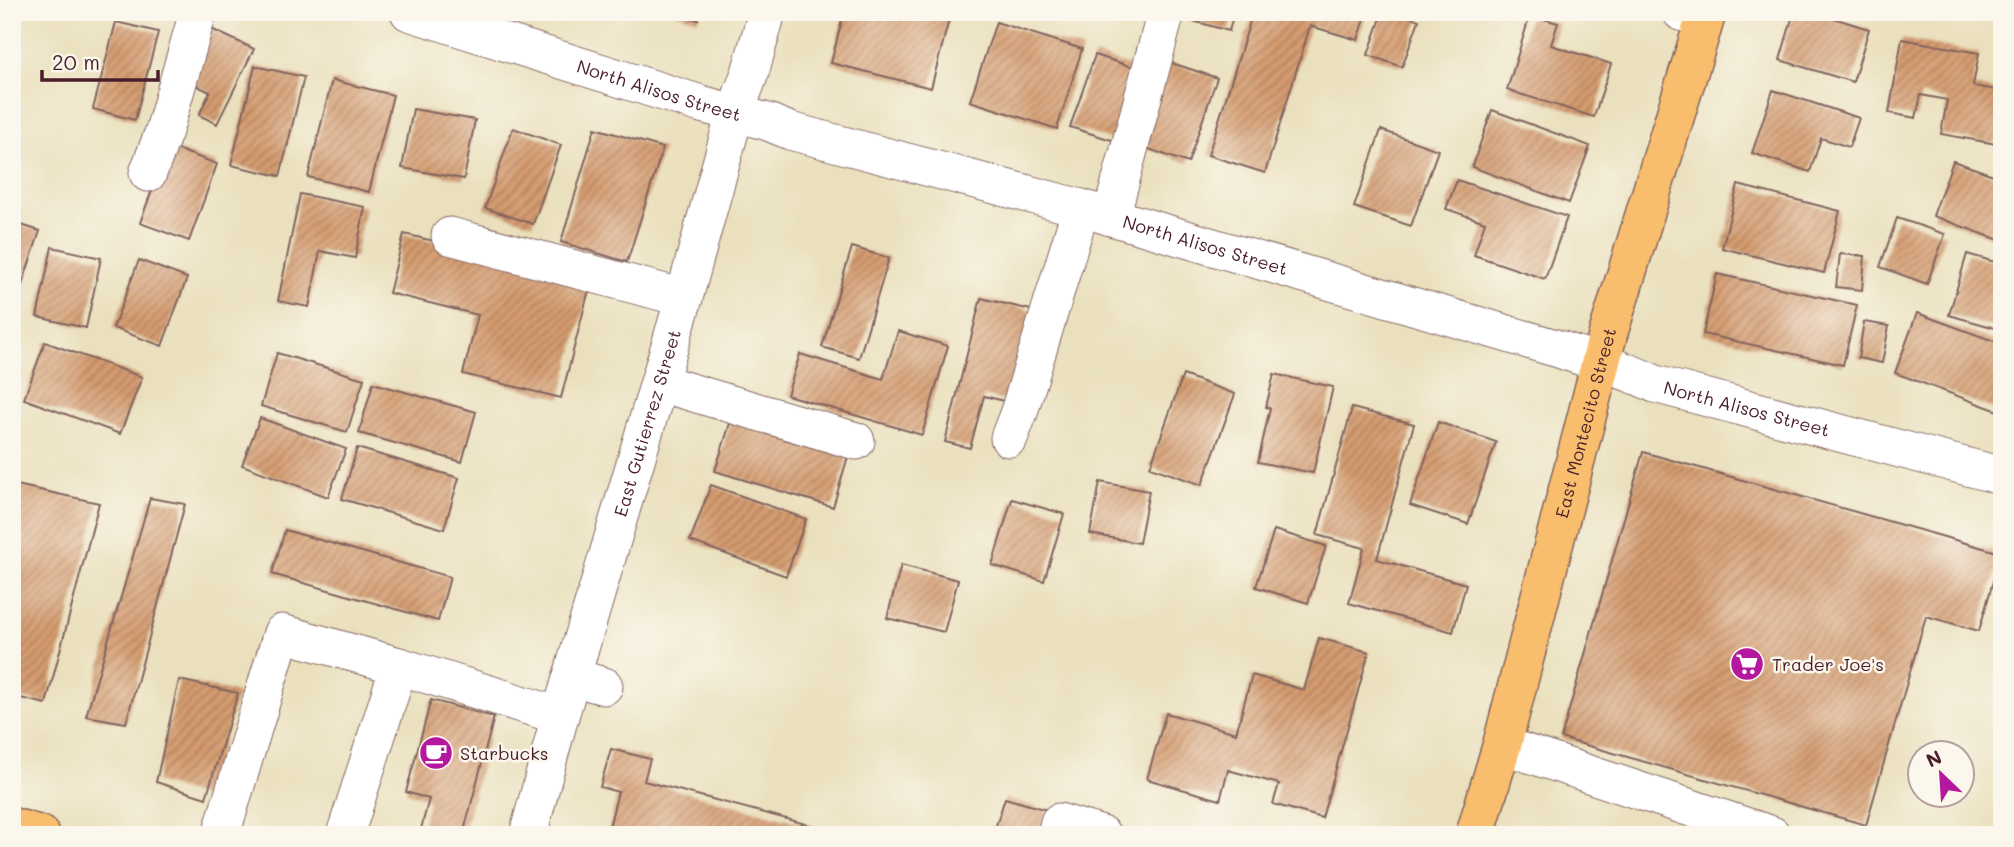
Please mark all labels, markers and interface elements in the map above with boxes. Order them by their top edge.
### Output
scale bar [42,38,158,82]
text: 20 m [52,48,100,75]
street label: North Alisos Street [574,54,744,126]
street label: North Alisos Street [1120,209,1291,280]
street label: East Montecito Street [1549,324,1621,520]
street label: East Gutierrez Street [608,326,686,519]
street label: North Alisos Street [1661,375,1832,442]
supermarket icon: Trader Joe's [1728,645,1766,683]
place label: Trader Joe's [1772,652,1884,676]
cafe icon: Starbucks [417,734,455,772]
north arrow [1906,738,1976,808]
place label: Starbucks [460,741,549,765]
text: N [1922,744,1945,773]

